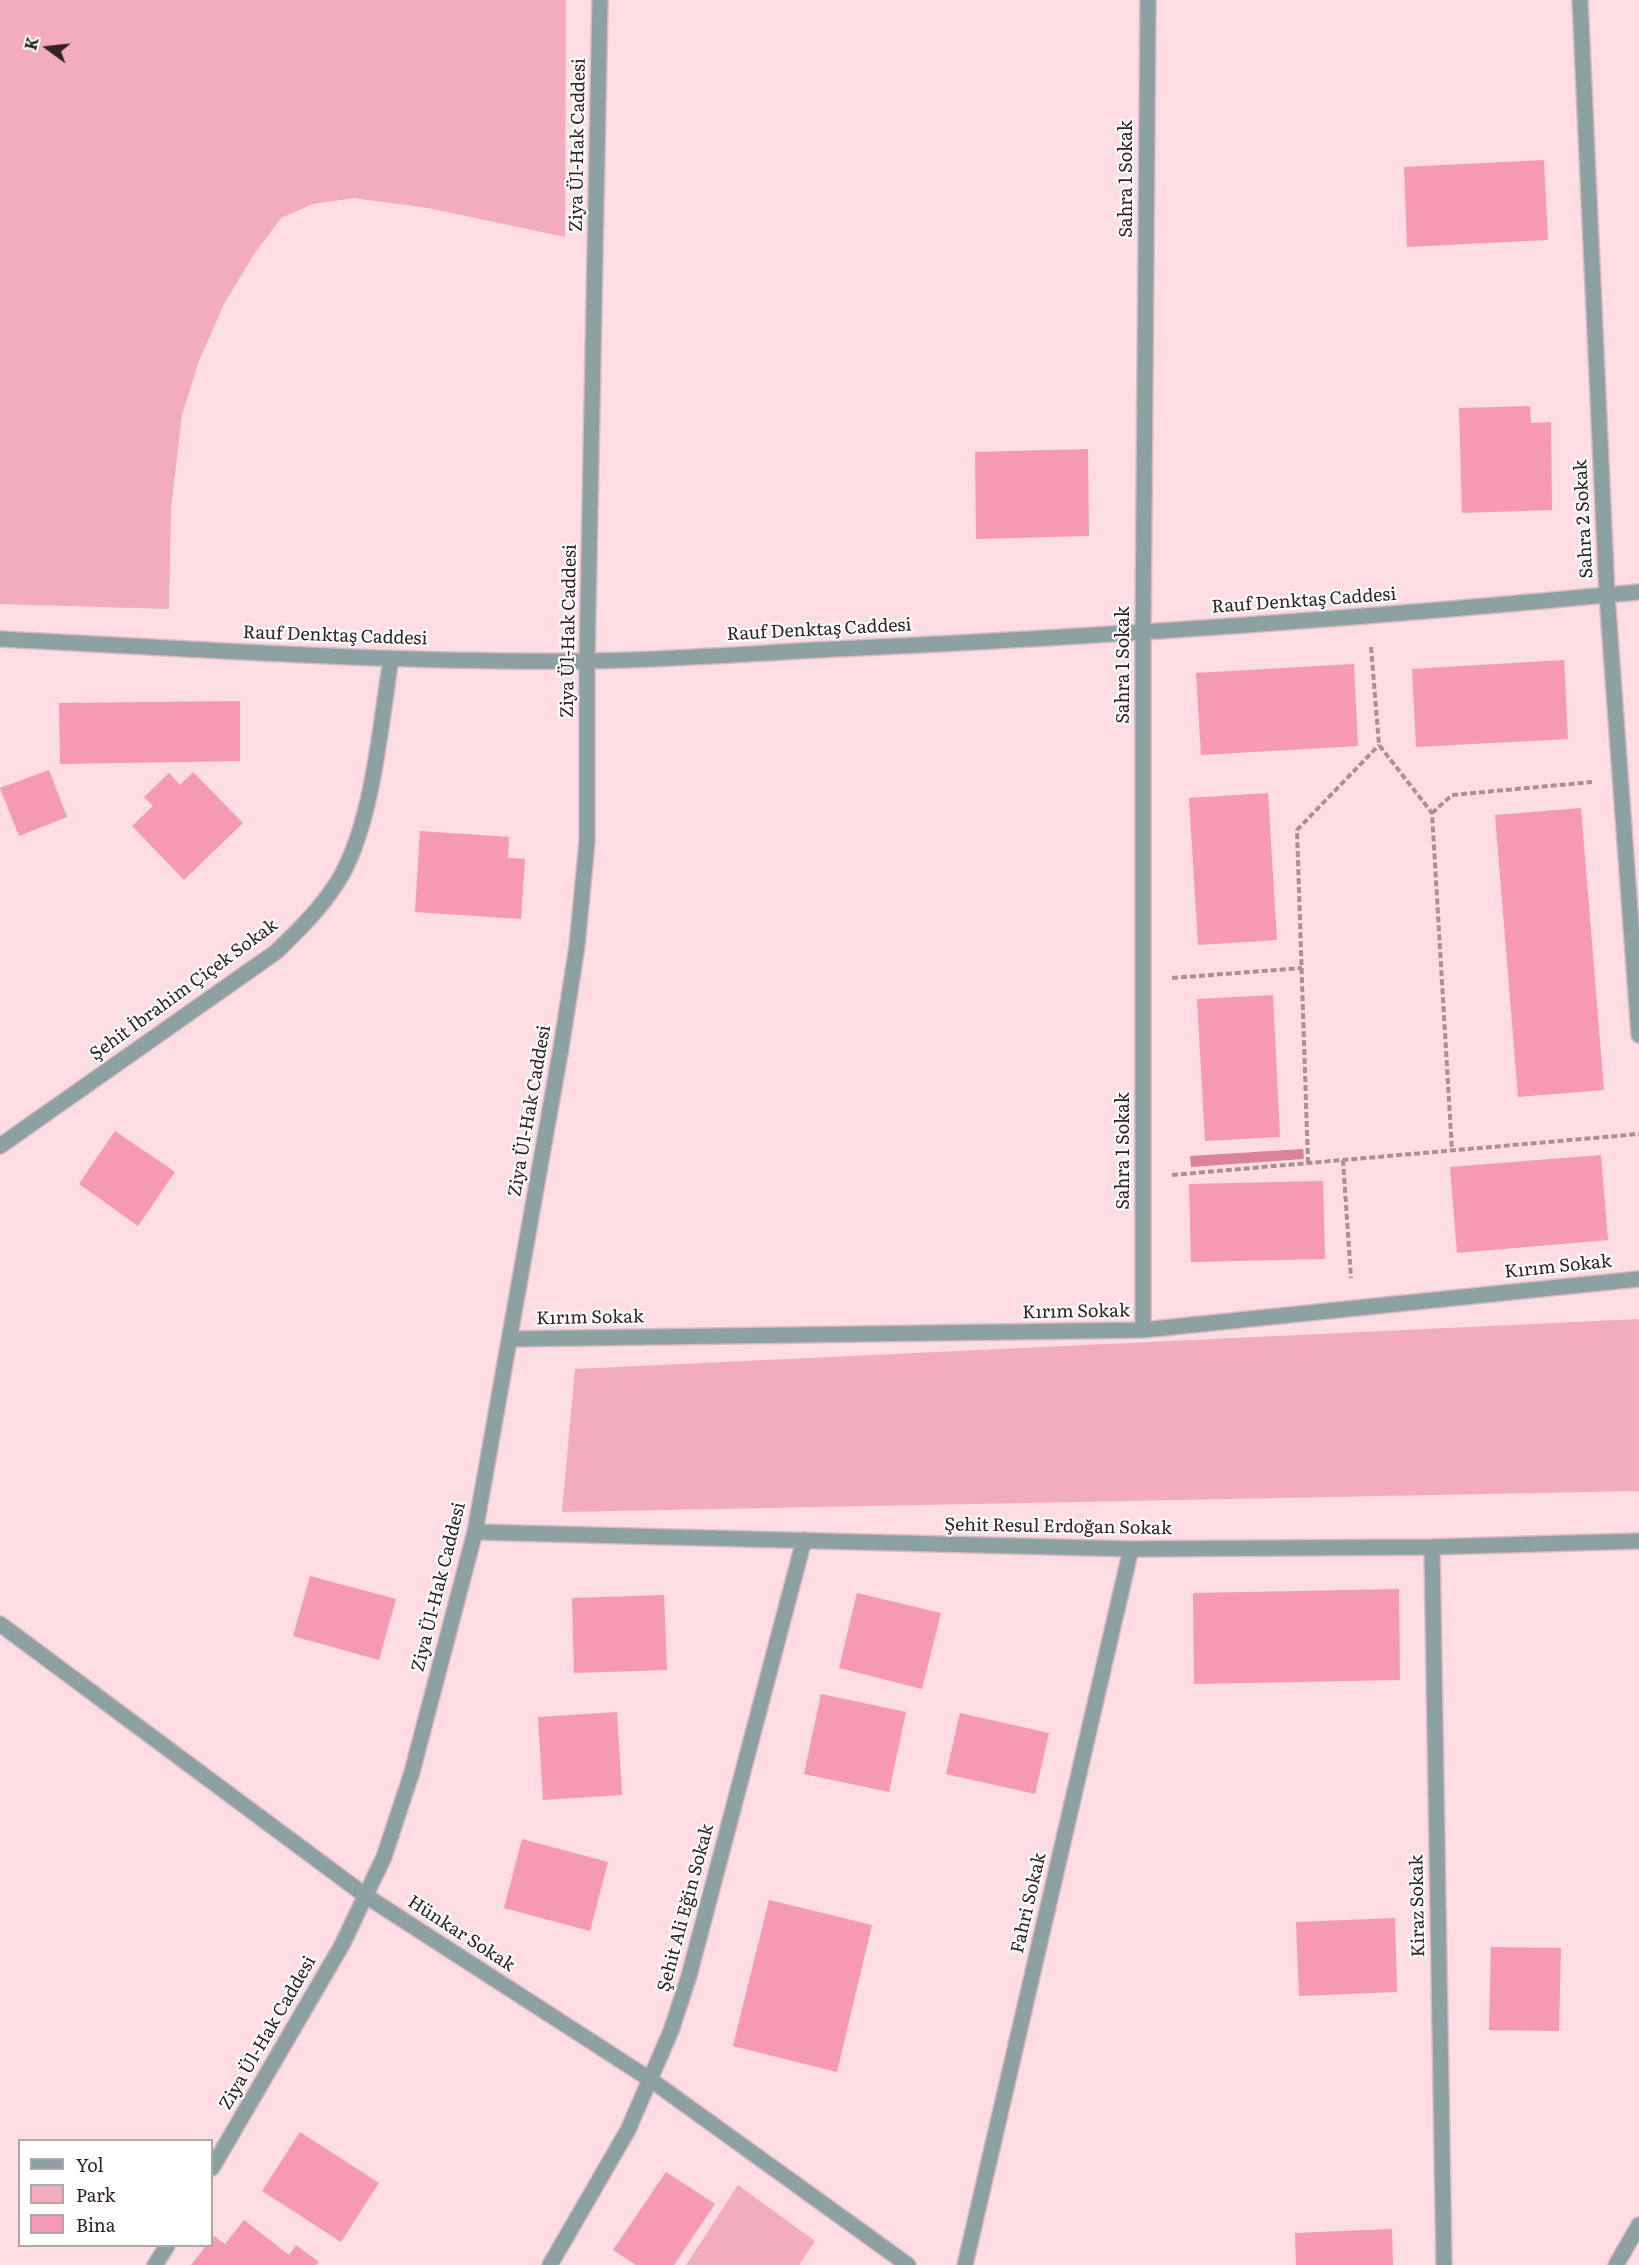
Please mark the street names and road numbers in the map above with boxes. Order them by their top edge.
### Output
street label: Ziya Ül-Hak Caddesi [566,58,590,232]
street label: Sahra 1 Sokak [1116,120,1138,238]
street label: Sahra 2 Sokak [1570,459,1598,579]
street label: Ziya Ül-Hak Caddesi [557,544,581,718]
street label: Rauf Denktaş Caddesi [1211,584,1397,618]
street label: Sahra 1 Sokak [1113,606,1135,724]
street label: Rauf Denktaş Caddesi [726,614,912,646]
street label: Rauf Denktaş Caddesi [242,622,428,650]
street label: Şehit İbrahim Çiçek Sokak [86,915,282,1065]
street label: Ziya Ül-Hak Caddesi [504,1023,556,1199]
street label: Sahra 1 Sokak [1113,1092,1135,1210]
street label: Kırım Sokak [1503,1251,1613,1283]
street label: Kırım Sokak [1022,1300,1130,1324]
street label: Kırım Sokak [536,1306,644,1330]
street label: Ziya Ül-Hak Caddesi [407,1500,471,1674]
street label: Şehit Resul Erdoğan Sokak [944,1514,1172,1540]
street label: Şehit Ali Eğin Sokak [653,1822,719,1994]
street label: Fahri Sokak [1007,1851,1051,1955]
street label: Kiraz Sokak [1406,1854,1430,1958]
street label: Hünkar Sokak [403,1891,519,1977]
street label: Ziya Ül-Hak Caddesi [215,1952,321,2114]

